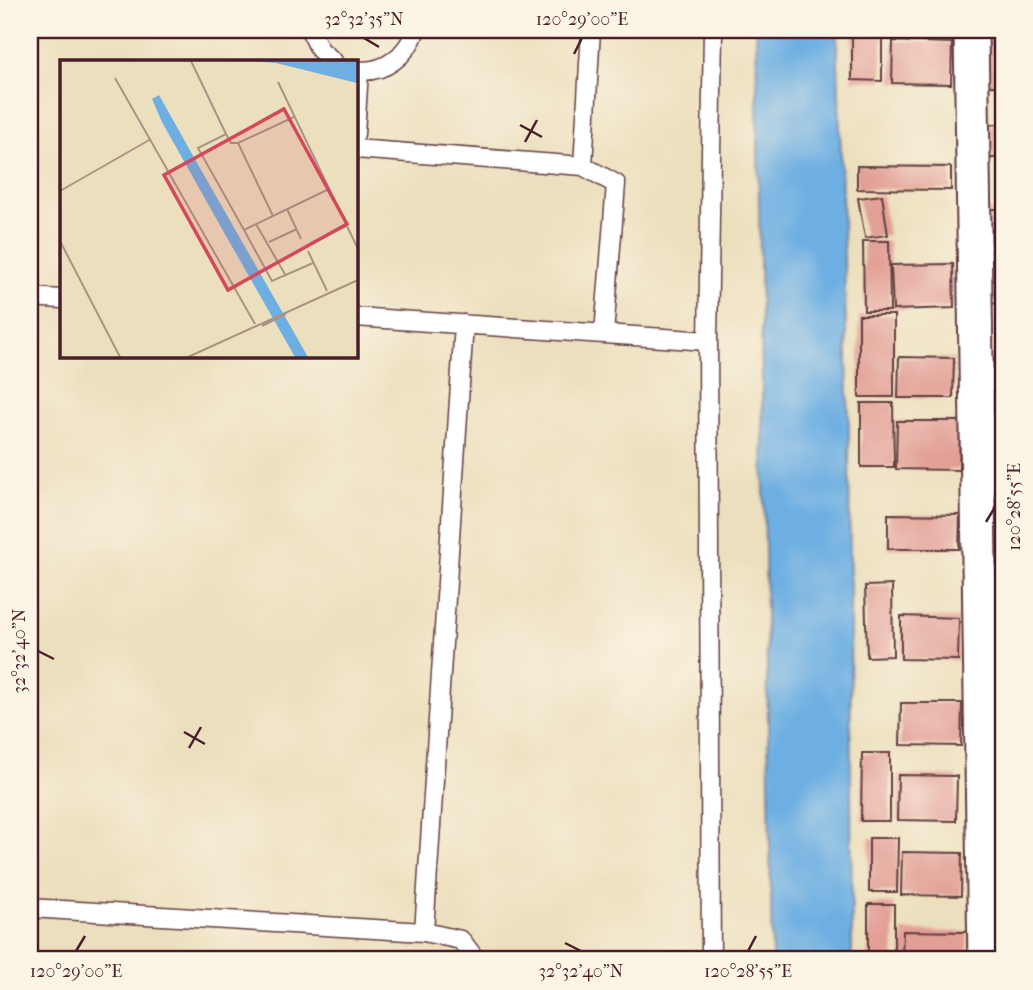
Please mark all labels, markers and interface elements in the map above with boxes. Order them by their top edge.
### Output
text: 32°32'35"N [324,9,404,30]
text: 120°29'00"E [536,9,628,30]
inset map [60,60,357,357]
text: 120°28'55"E [1004,463,1025,551]
text: 32°32'40"N [9,608,30,693]
text: 120°29'00"E [30,961,122,982]
text: 32°32'40"N [539,961,624,982]
text: 120°28'55"E [704,961,792,982]

